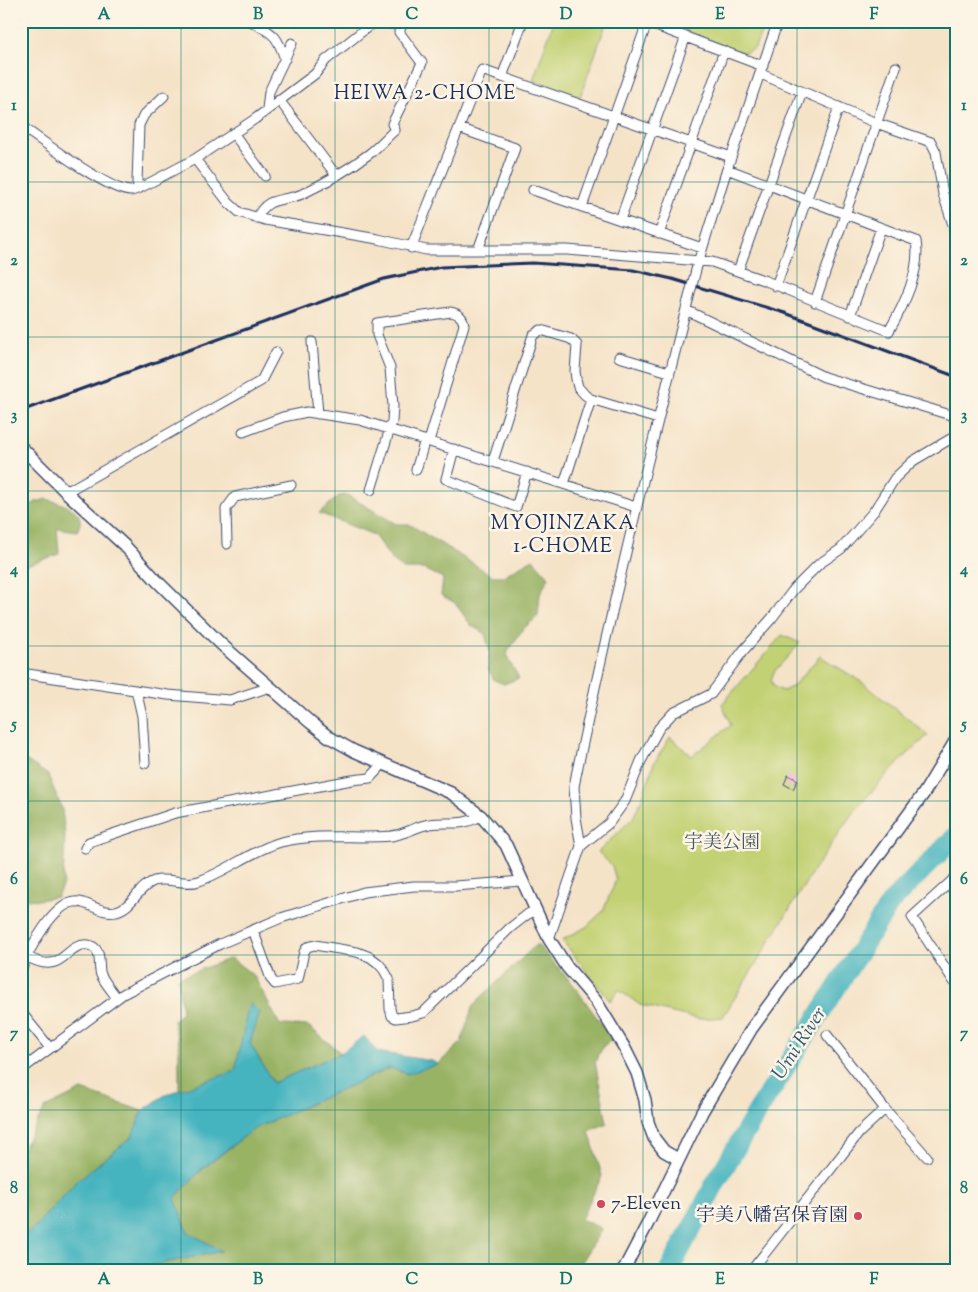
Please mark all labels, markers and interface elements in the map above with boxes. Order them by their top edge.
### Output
text: A [98,4,111,27]
text: B [253,4,263,27]
text: C [406,4,419,27]
text: D [560,4,573,27]
text: E [715,4,725,27]
text: F [870,4,879,27]
district label: HEIWA 2-CHOME [334,80,516,109]
text: 1 [11,95,17,118]
text: 1 [961,95,967,118]
text: 2 [10,250,18,273]
text: 2 [960,250,968,273]
text: 3 [11,405,18,428]
text: 3 [961,405,968,428]
district label: MYOJINZAKA 1-CHOME [490,510,636,562]
text: 4 [9,559,18,582]
text: 4 [959,559,968,582]
text: 5 [9,714,17,737]
text: 5 [959,714,967,737]
park label: 宇美公園 [684,830,760,857]
text: 6 [10,869,18,892]
text: 6 [960,869,968,892]
water label: Umi River [766,1002,834,1086]
text: 7 [10,1023,19,1046]
text: 7 [960,1023,969,1046]
text: 8 [10,1178,18,1201]
text: 8 [960,1178,968,1201]
place label: 7-Eleven [611,1191,681,1218]
marker: 7-Eleven [595,1198,607,1210]
place label: 宇美八幡宮保育園 [696,1203,848,1230]
marker: 宇美八幡宮保育園 [852,1210,864,1222]
text: A [98,1269,111,1292]
text: B [253,1269,263,1292]
text: C [406,1269,419,1292]
text: D [560,1269,573,1292]
text: E [715,1269,725,1292]
text: F [870,1269,879,1292]

